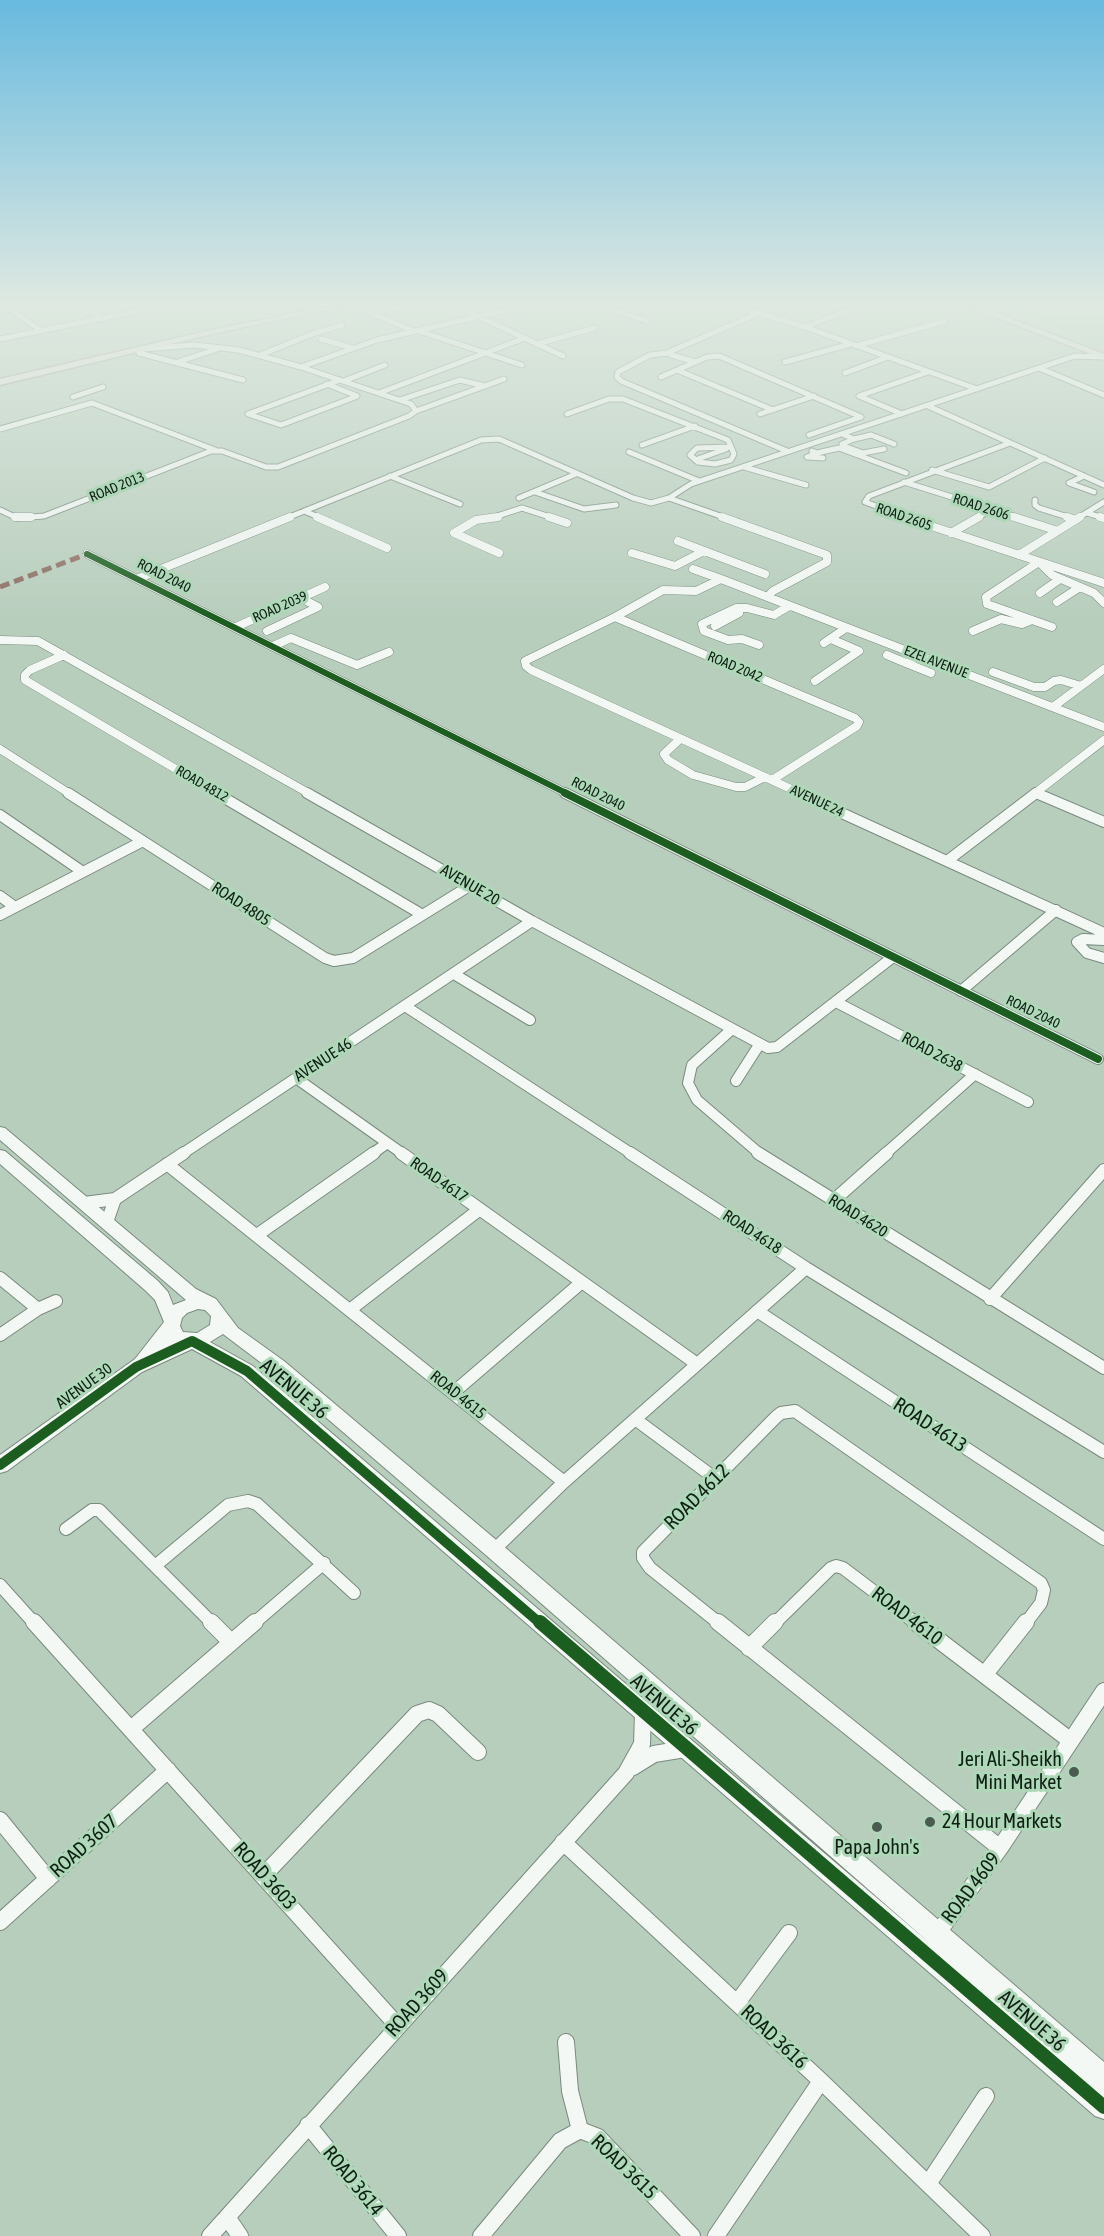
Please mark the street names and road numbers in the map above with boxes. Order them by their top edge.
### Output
street label: ROAD 2013 [87,468,147,506]
street label: ROAD 2606 [951,490,1011,524]
street label: ROAD 2605 [874,500,934,534]
street label: ROAD 2040 [134,555,194,597]
street label: ROAD 2039 [250,588,310,626]
street label: EZEL AVENUE [902,642,970,682]
street label: ROAD 2042 [705,648,765,686]
street label: ROAD 4812 [173,762,231,806]
street label: ROAD 2040 [568,773,628,815]
street label: AVENUE 24 [788,781,846,821]
street label: AVENUE 20 [437,860,503,910]
street label: ROAD 4805 [208,878,274,930]
street label: ROAD 2040 [1003,992,1063,1032]
street label: ROAD 2638 [898,1028,966,1076]
street label: AVENUE 46 [290,1034,356,1086]
street label: ROAD 4617 [406,1153,472,1207]
street label: ROAD 4620 [825,1190,891,1242]
street label: ROAD 4618 [719,1206,785,1258]
street label: AVENUE 36 [255,1354,333,1424]
street label: AVENUE 30 [52,1359,116,1413]
street label: ROAD 4615 [426,1367,490,1423]
street label: ROAD 4613 [889,1392,971,1458]
street label: ROAD 4612 [659,1459,735,1535]
street label: ROAD 4610 [867,1581,947,1651]
street label: AVENUE 36 [625,1669,703,1741]
street label: ROAD 3607 [45,1809,123,1883]
street label: ROAD 3603 [228,1837,302,1915]
street label: ROAD 4609 [936,1848,1006,1928]
street label: ROAD 3609 [380,1964,454,2042]
street label: AVENUE 36 [993,1985,1071,2057]
street label: ROAD 3616 [736,2000,812,2074]
street label: ROAD 3615 [586,2130,662,2204]
street label: ROAD 3614 [318,2141,388,2221]

